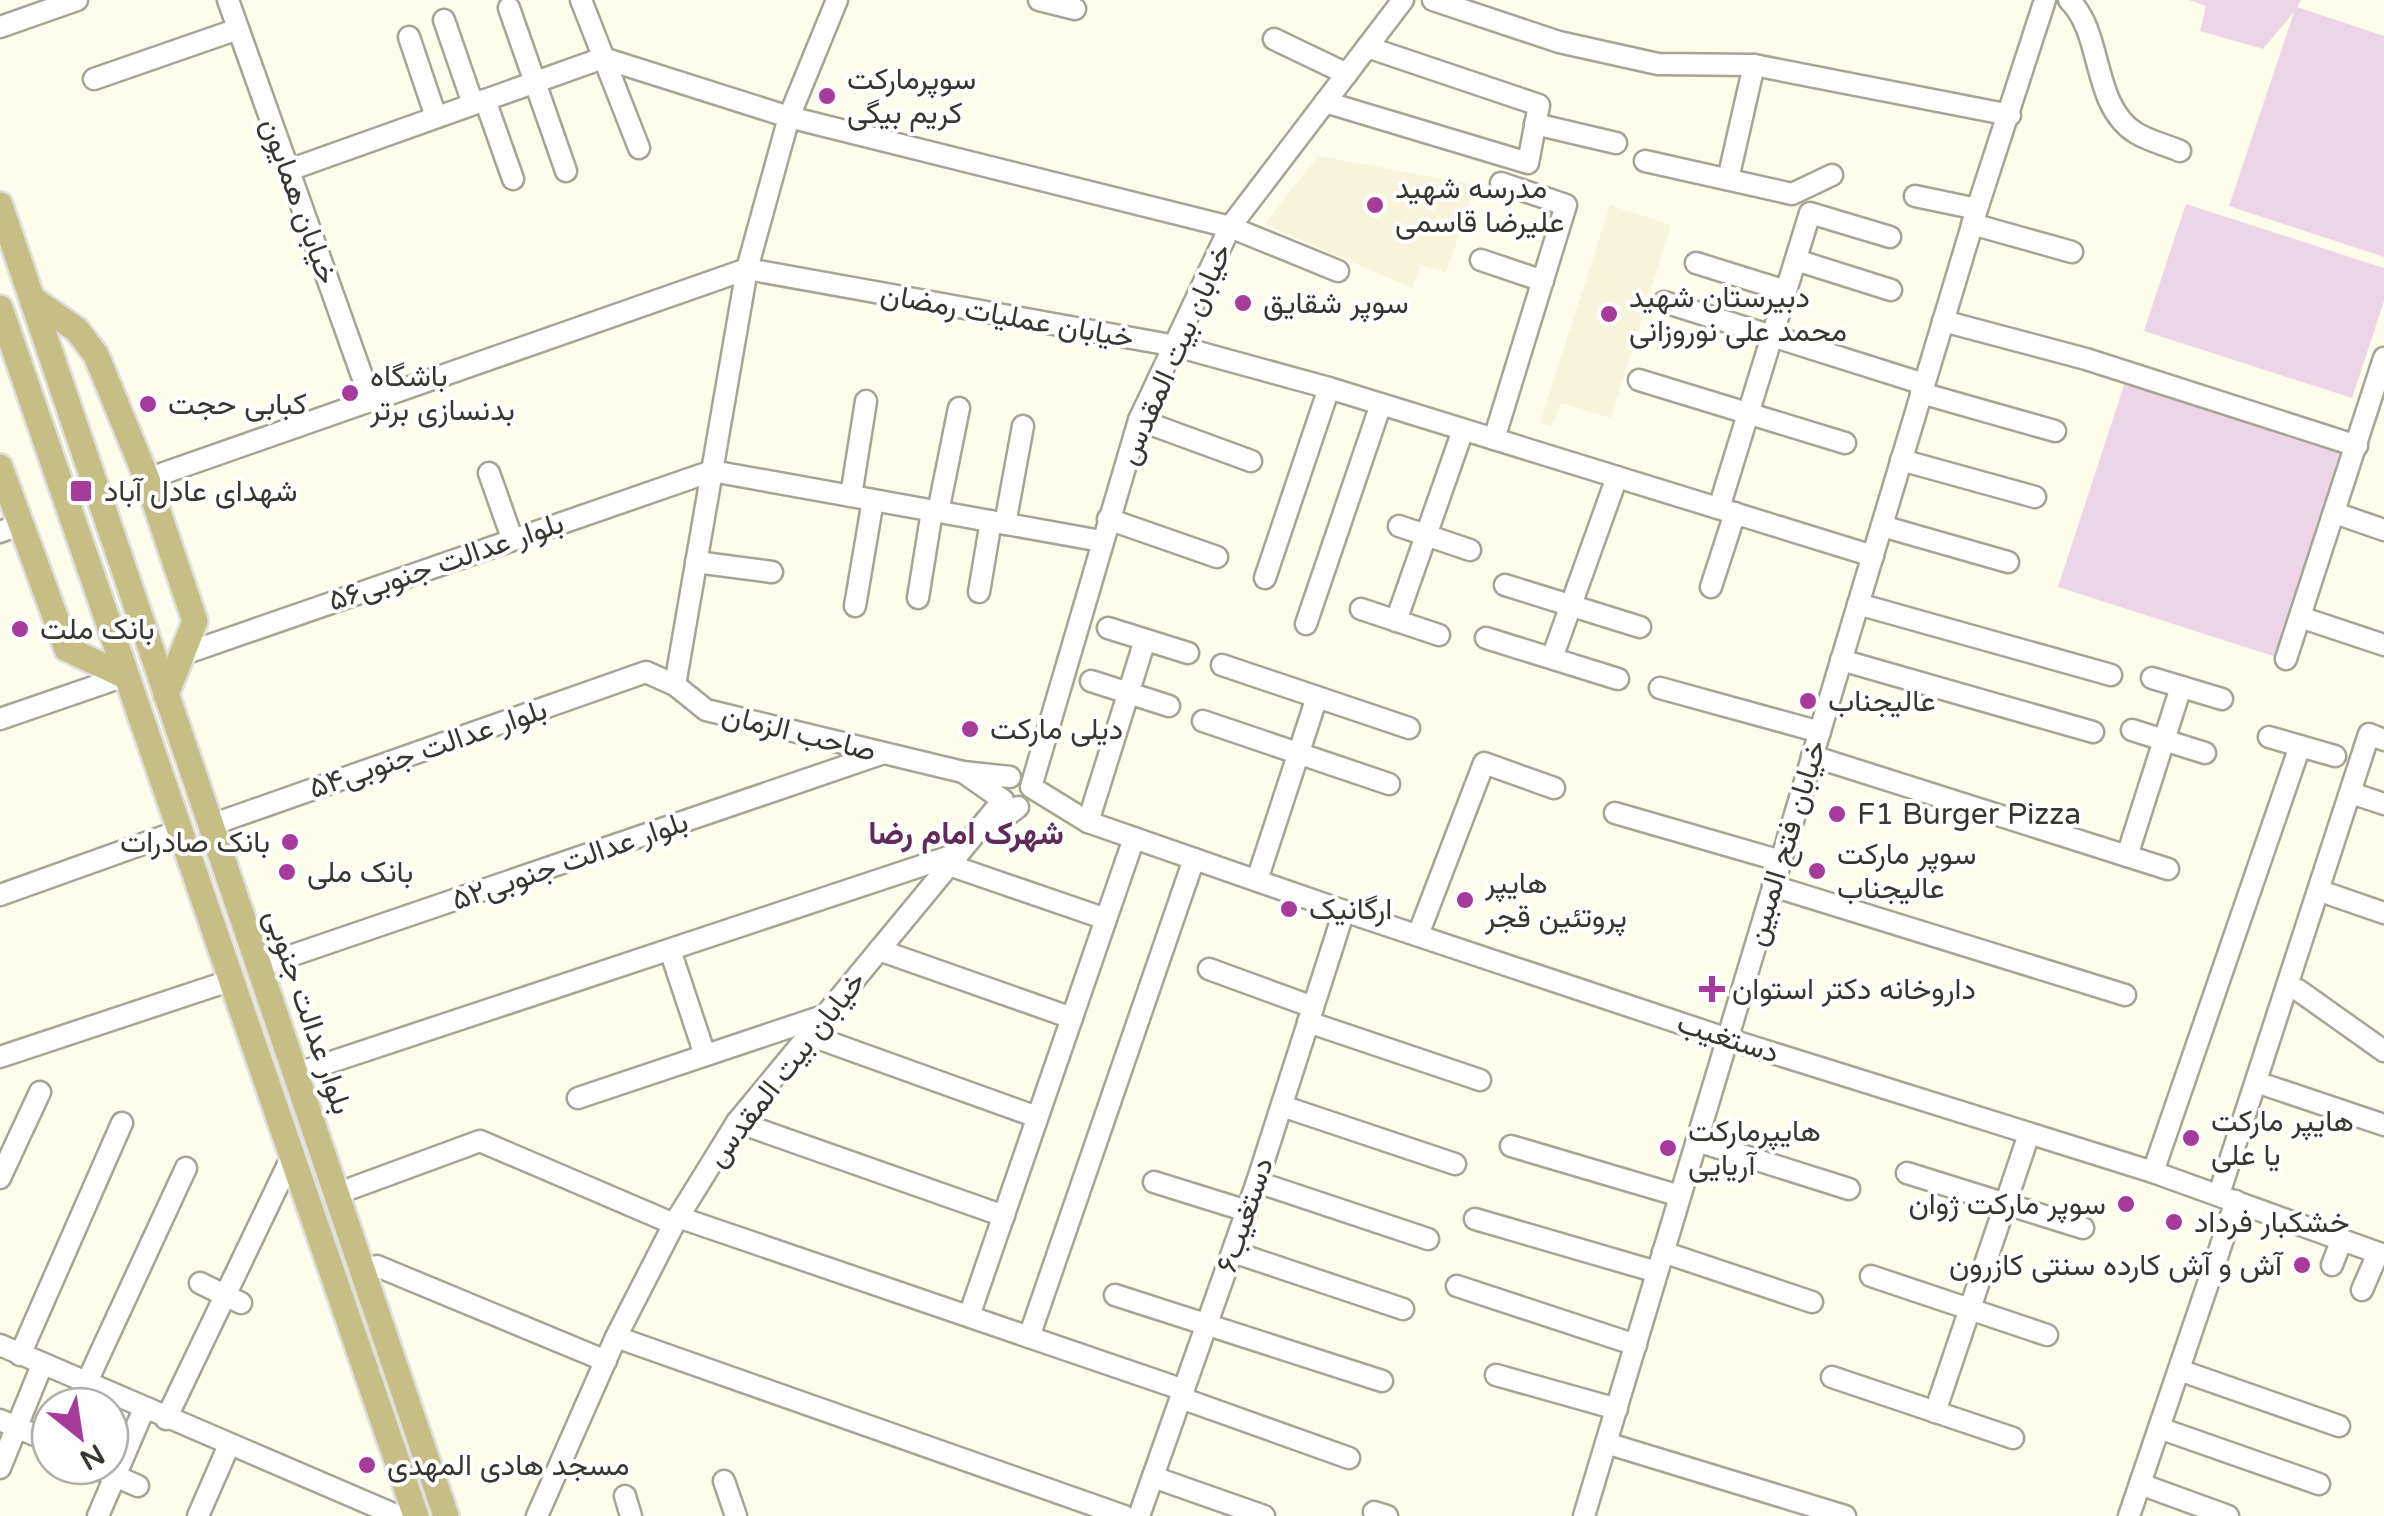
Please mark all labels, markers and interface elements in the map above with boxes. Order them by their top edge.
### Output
place label: سوپرمارکت کریم بیگی [847,61,976,132]
marker: سوپرمارکت کریم بیگی [816,85,838,107]
street label: خیابان همایون [252,113,346,289]
place label: مدرسه شهید علیرضا قاسمی [1395,170,1564,241]
marker: مدرسه شهید علیرضا قاسمی [1364,194,1386,216]
street label: خیابان بیت المقدس [1110,238,1240,470]
street label: خیابان عملیات رمضان [877,275,1137,357]
place label: دبیرستان شهید محمد علی نوروزانی [1629,279,1847,350]
place label: سوپر شقایق [1263,285,1409,323]
marker: سوپر شقایق [1232,292,1254,314]
marker: دبیرستان شهید محمد علی نوروزانی [1598,303,1620,325]
place label: باشگاه بدنسازی برتر [369,358,515,429]
marker: باشگاه بدنسازی برتر [339,382,361,404]
place label: کبابی حجت [168,386,307,423]
marker: کبابی حجت [137,393,159,415]
place label: شهدای عادل آباد [104,473,297,510]
marker: شهدای عادل آباد [68,478,94,504]
street label: بلوار عدالت جنوبی۵۶ [323,504,569,620]
place label: بانک ملت [40,611,155,648]
marker: بانک ملت [9,618,31,640]
place label: عالیجناب [1828,683,1936,720]
marker: عالیجناب [1797,690,1819,712]
street label: بلوار عدالت جنوبی۵۴ [304,691,552,807]
street label: صاحب الزمان [718,696,880,770]
place label: دیلی مارکت [990,711,1123,748]
marker: دیلی مارکت [959,718,981,740]
street label: خیابان فتح المبین [1737,736,1836,951]
place label: F1 Burger Pizza [1857,796,2081,833]
street label: بلوار عدالت جنوبی۵۲ [447,803,693,919]
marker: F1 Burger Pizza [1826,803,1848,825]
district label: شهرک امام رضا [868,815,1064,854]
place label: بانک صادرات [120,824,270,861]
marker: بانک صادرات [279,831,301,853]
place label: سوپر مارکت عالیجناب [1837,836,1976,907]
place label: بانک ملی [307,854,413,891]
marker: سوپر مارکت عالیجناب [1806,860,1828,882]
marker: بانک ملی [276,861,298,883]
place label: هایپر پروتئین قجر [1484,865,1627,937]
marker: هایپر پروتئین قجر [1454,889,1476,911]
place label: ارگانیک [1309,891,1392,928]
marker: ارگانیک [1278,898,1300,920]
street label: بلوار عدالت جنوبی [256,905,360,1119]
street label: خیابان بیت المقدس [698,964,874,1174]
place label: داروخانه دکتر استوان [1732,971,1976,1008]
marker: داروخانه دکتر استوان [1701,978,1723,1000]
street label: دستغیب [1672,1004,1784,1072]
place label: هایپر مارکت یا علی [2211,1103,2354,1174]
place label: هایپرمارکت آریایی [1688,1113,1821,1184]
marker: هایپر مارکت یا علی [2180,1127,2202,1149]
marker: هایپرمارکت آریایی [1657,1137,1679,1159]
street label: دستغیب۶ [1208,1153,1282,1277]
place label: سوپر مارکت ژوان [1908,1186,2106,1224]
marker: سوپر مارکت ژوان [2115,1193,2137,1215]
place label: خشکبار فرداد [2194,1204,2350,1241]
marker: خشکبار فرداد [2163,1211,2185,1233]
place label: آش و آش کارده سنتی کازرون [1949,1247,2284,1284]
marker: آش و آش کارده سنتی کازرون [2291,1254,2313,1276]
north arrow [30,1386,130,1486]
text: N [74,1436,110,1477]
place label: مسجد هادی المهدی [387,1447,629,1484]
marker: مسجد هادی المهدی [356,1454,378,1476]

